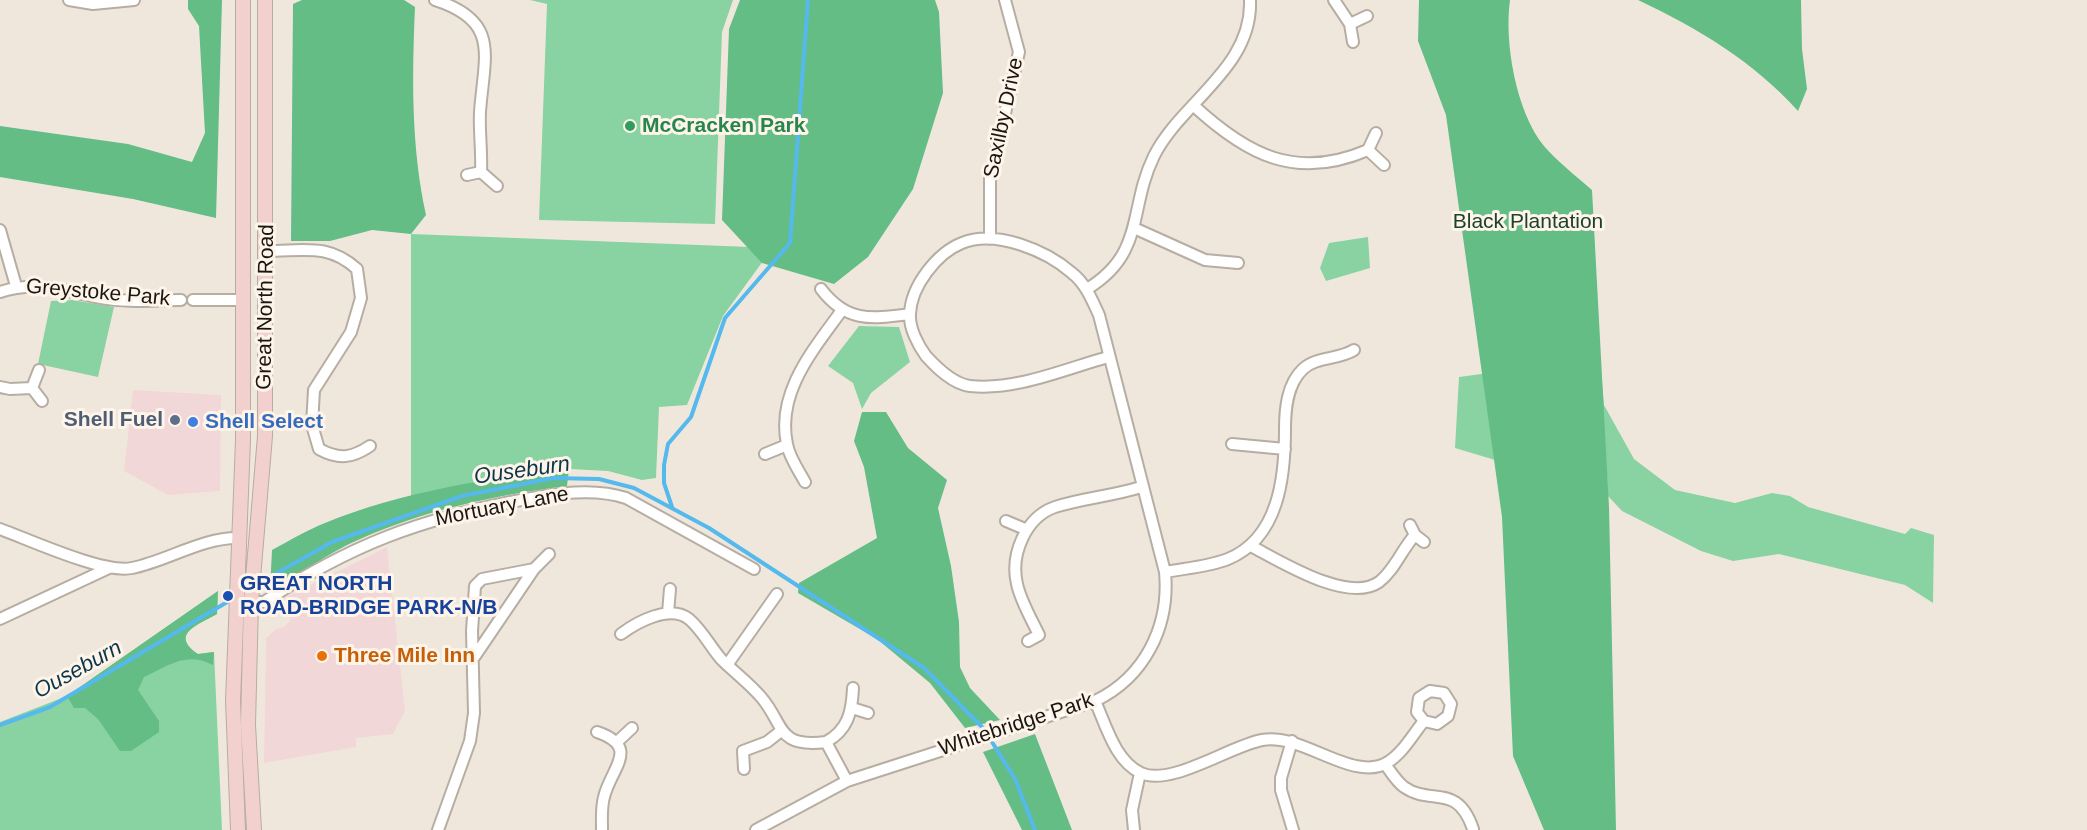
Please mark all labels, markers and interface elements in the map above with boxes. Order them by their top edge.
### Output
street label: Saxilby Drive [979,55,1029,181]
place label: McCracken Park [642,113,805,139]
marker: McCracken Park [623,119,637,133]
park label: Black Plantation [1453,209,1603,235]
street label: Great North Road [252,224,280,390]
street label: Greystoke Park [25,274,171,312]
place label: Shell Fuel [64,407,163,433]
place label: Shell Select [205,409,323,435]
marker: Shell Fuel [168,413,182,427]
marker: Shell Select [186,415,200,429]
water label: Ouseburn [472,451,572,491]
street label: Mortuary Lane [433,482,571,532]
place label: GREAT NORTH ROAD-BRIDGE PARK-N/B [240,571,497,621]
marker: GREAT NORTH ROAD-BRIDGE PARK-N/B [221,589,235,603]
water label: Ouseburn [29,635,127,705]
place label: Three Mile Inn [334,643,475,669]
marker: Three Mile Inn [315,649,329,663]
street label: Whitebridge Park [936,688,1096,762]

